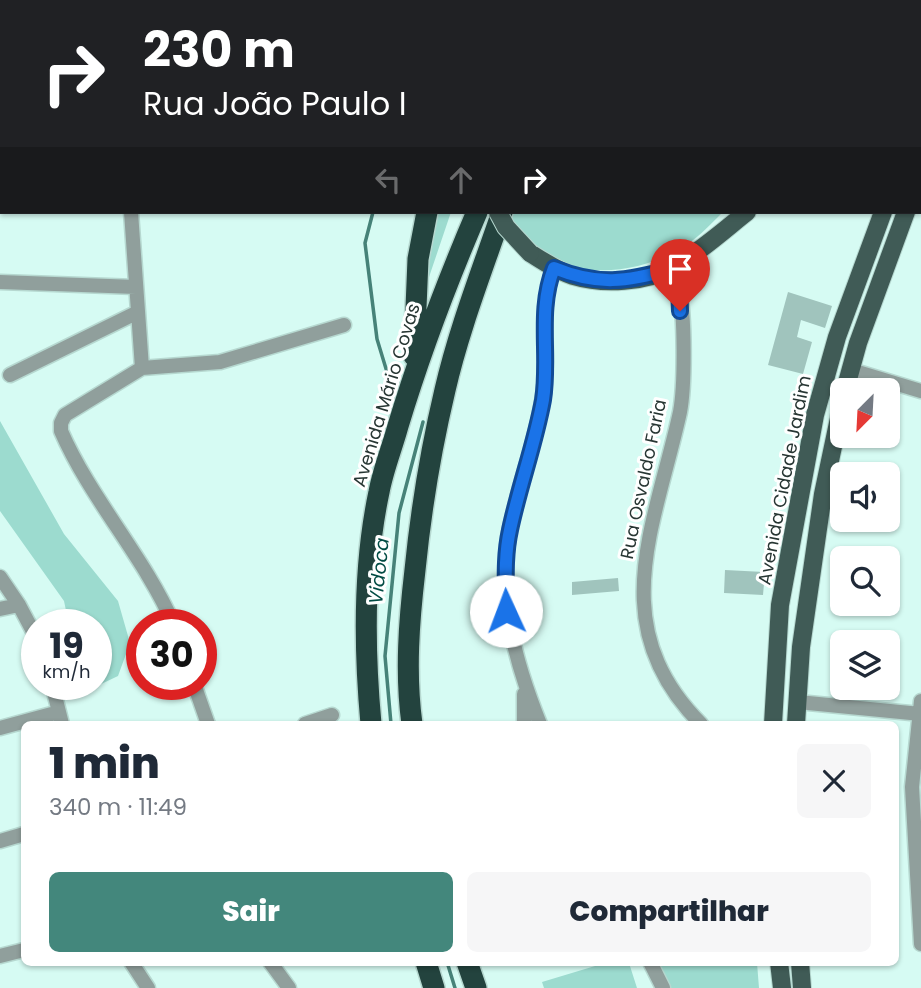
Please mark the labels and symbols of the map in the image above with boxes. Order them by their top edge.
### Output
pin [650,239,710,311]
street label: Avenida Mário Covas [346,300,426,490]
street label: Avenida Cidade Jardim [751,373,817,587]
north arrow [830,378,900,448]
street label: Rua Osvaldo Faria [614,397,672,561]
water label: Vidoca [362,536,396,606]
position arrow [469,574,543,648]
speed limit sign: 30 [126,609,217,700]

